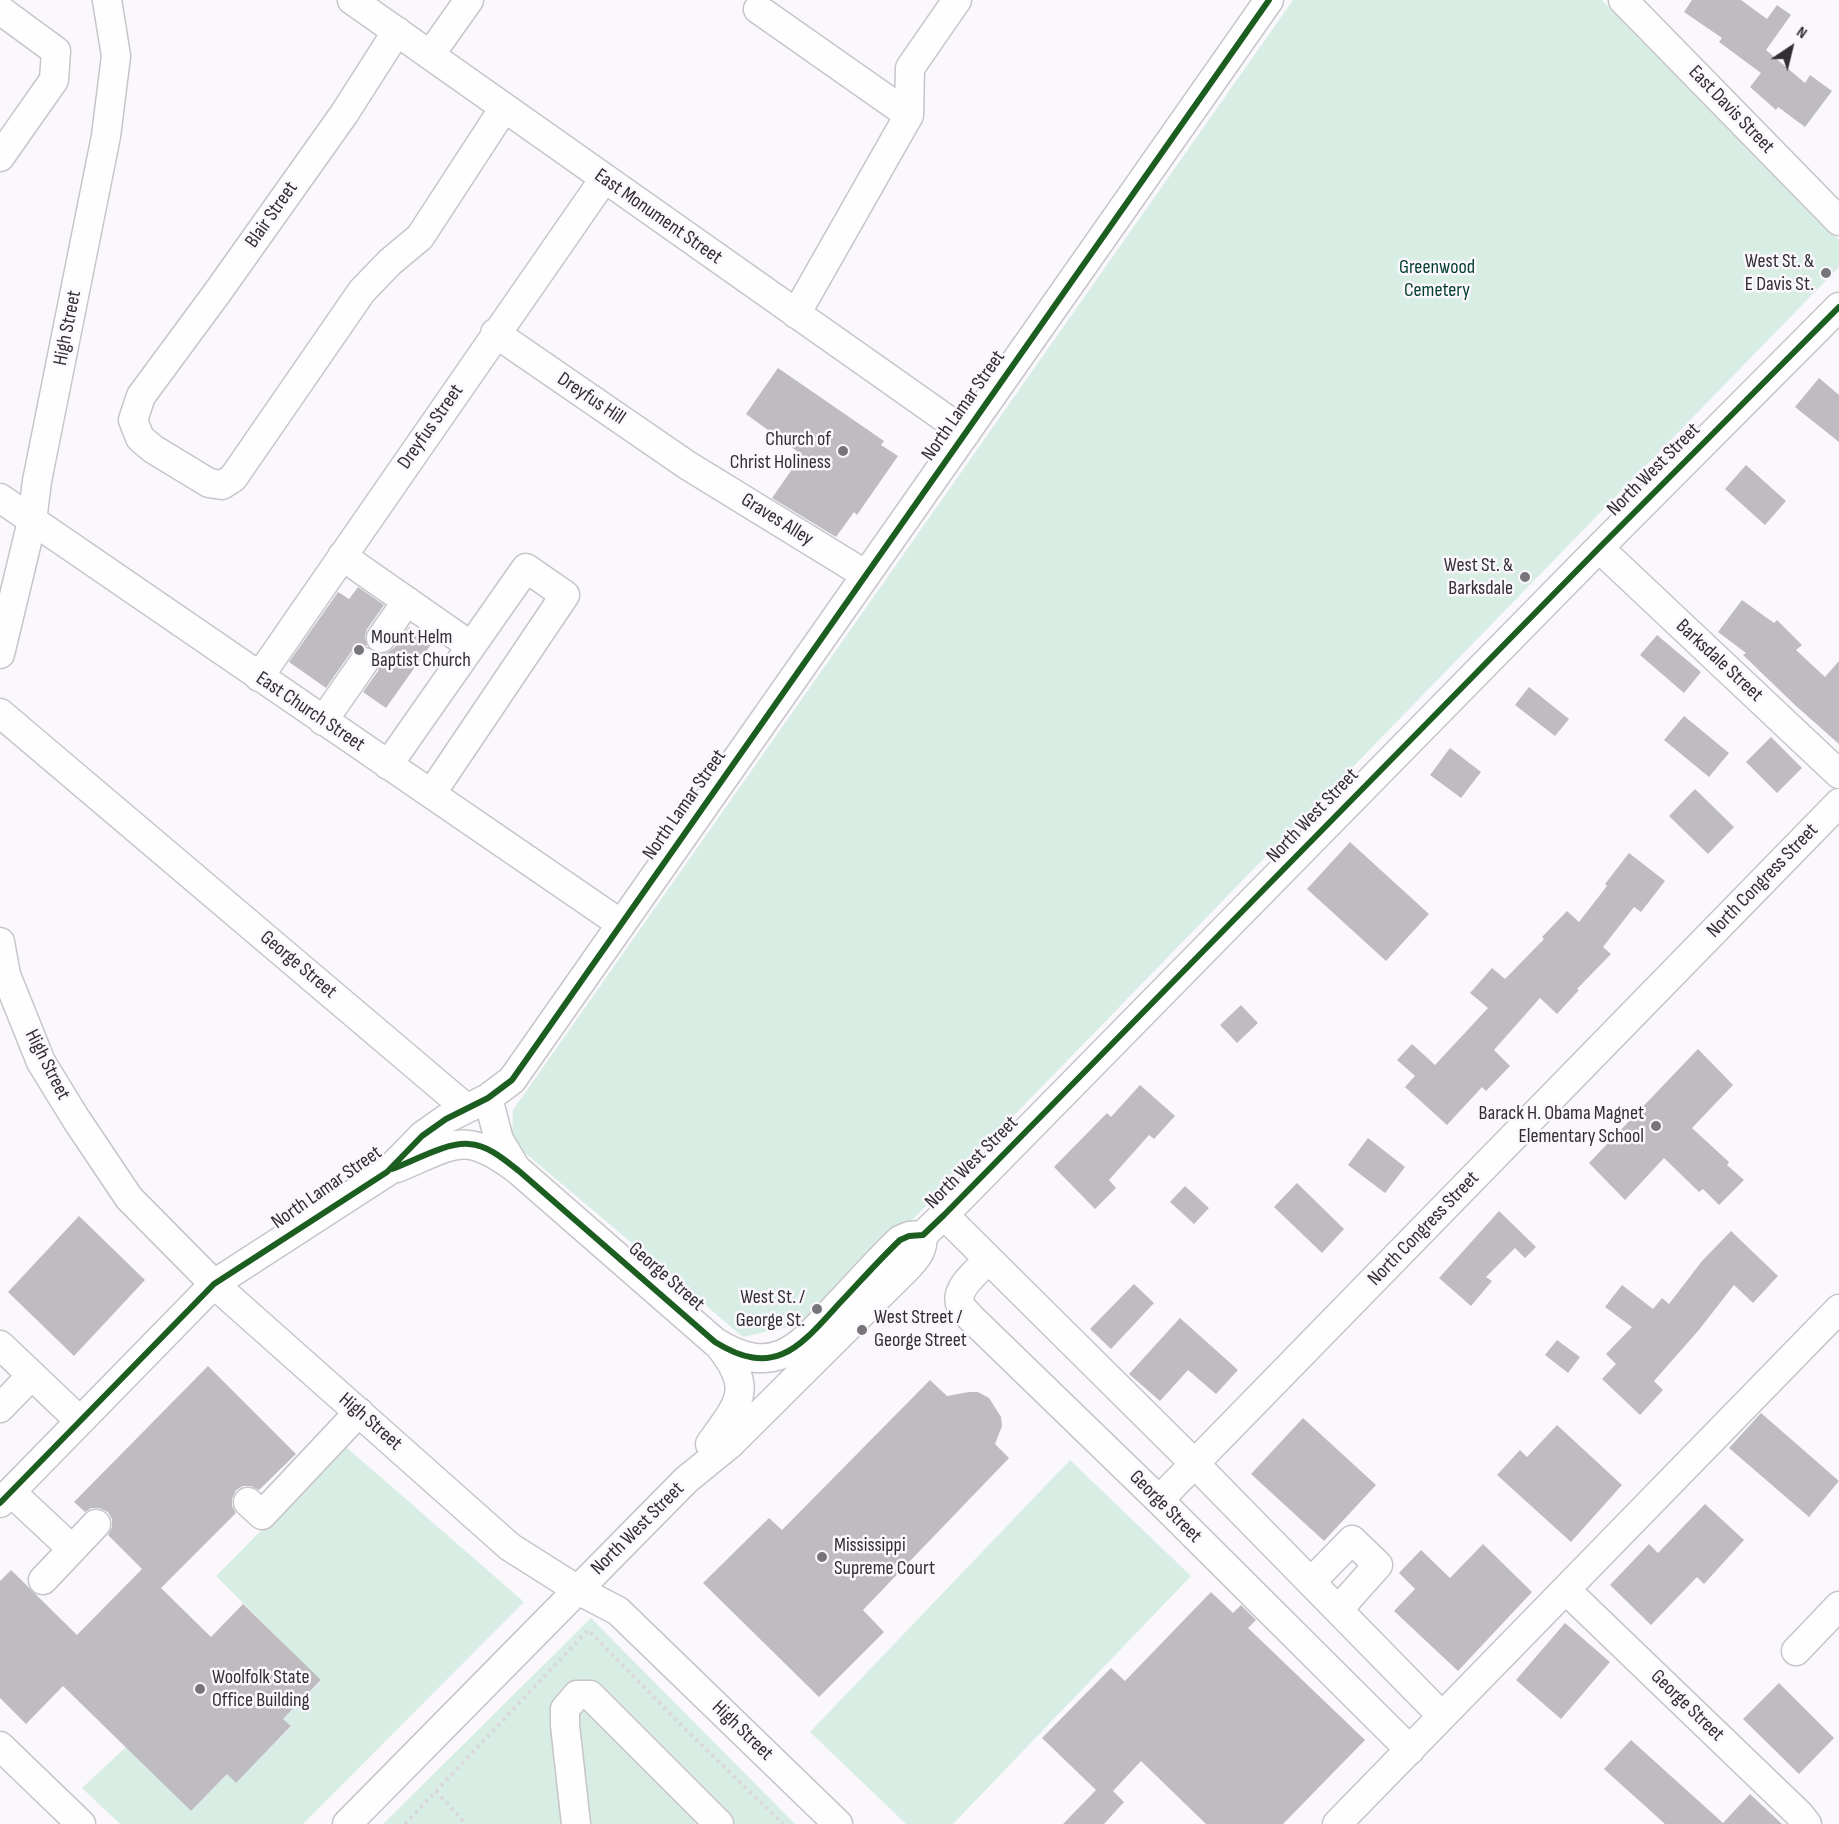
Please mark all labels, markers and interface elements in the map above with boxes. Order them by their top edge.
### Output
north arrow [1761,18,1821,78]
text: N [1793,23,1811,43]
street label: East Davis Street [1683,61,1779,159]
street label: East Monument Street [590,164,726,270]
street label: Blair Street [241,177,303,253]
place label: West St. & E Davis St. [1745,250,1814,297]
park label: Greenwood Cemetery [1399,256,1475,303]
marker: West St. & E Davis St. [1819,266,1833,280]
street label: High Street [49,289,87,367]
street label: North Lamar Street [917,346,1011,466]
street label: Dreyfus Hill [552,368,630,430]
street label: Dreyfus Street [393,380,469,474]
street label: North West Street [1602,418,1706,522]
place label: Church of Christ Holiness [730,428,831,475]
marker: Church of Christ Holiness [836,444,850,458]
street label: Graves Alley [736,488,818,552]
place label: West St. & Barksdale [1444,554,1513,601]
marker: West St. & Barksdale [1518,570,1532,584]
street label: Barksdale Street [1671,615,1767,707]
place label: Mount Helm Baptist Church [371,626,471,673]
marker: Mount Helm Baptist Church [352,643,366,657]
street label: East Church Street [251,667,369,757]
street label: North Lamar Street [638,745,732,865]
street label: North West Street [1262,764,1364,868]
street label: North Congress Street [1702,819,1824,943]
street label: George Street [255,926,341,1004]
street label: High Street [19,1026,75,1104]
place label: Barack H. Obama Magnet Elementary School [1479,1102,1644,1149]
street label: North West Street [920,1111,1024,1215]
marker: Barack H. Obama Magnet Elementary School [1649,1119,1663,1133]
street label: North Lamar Street [267,1141,387,1235]
street label: North Congress Street [1363,1167,1485,1291]
street label: George Street [623,1237,709,1317]
place label: West St. / George St. [736,1286,805,1333]
marker: West St. / George St. [810,1302,824,1316]
place label: West Street / George Street [874,1306,967,1353]
marker: West Street / George Street [855,1323,869,1337]
street label: High Street [334,1388,406,1456]
street label: George Street [1124,1466,1206,1548]
street label: North West Street [586,1477,690,1581]
place label: Mississippi Supreme Court [834,1534,935,1581]
marker: Mississippi Supreme Court [815,1550,829,1564]
street label: George Street [1645,1665,1729,1747]
place label: Woolfolk State Office Building [212,1666,309,1713]
marker: Woolfolk State Office Building [193,1682,207,1696]
street label: High Street [706,1696,778,1766]

